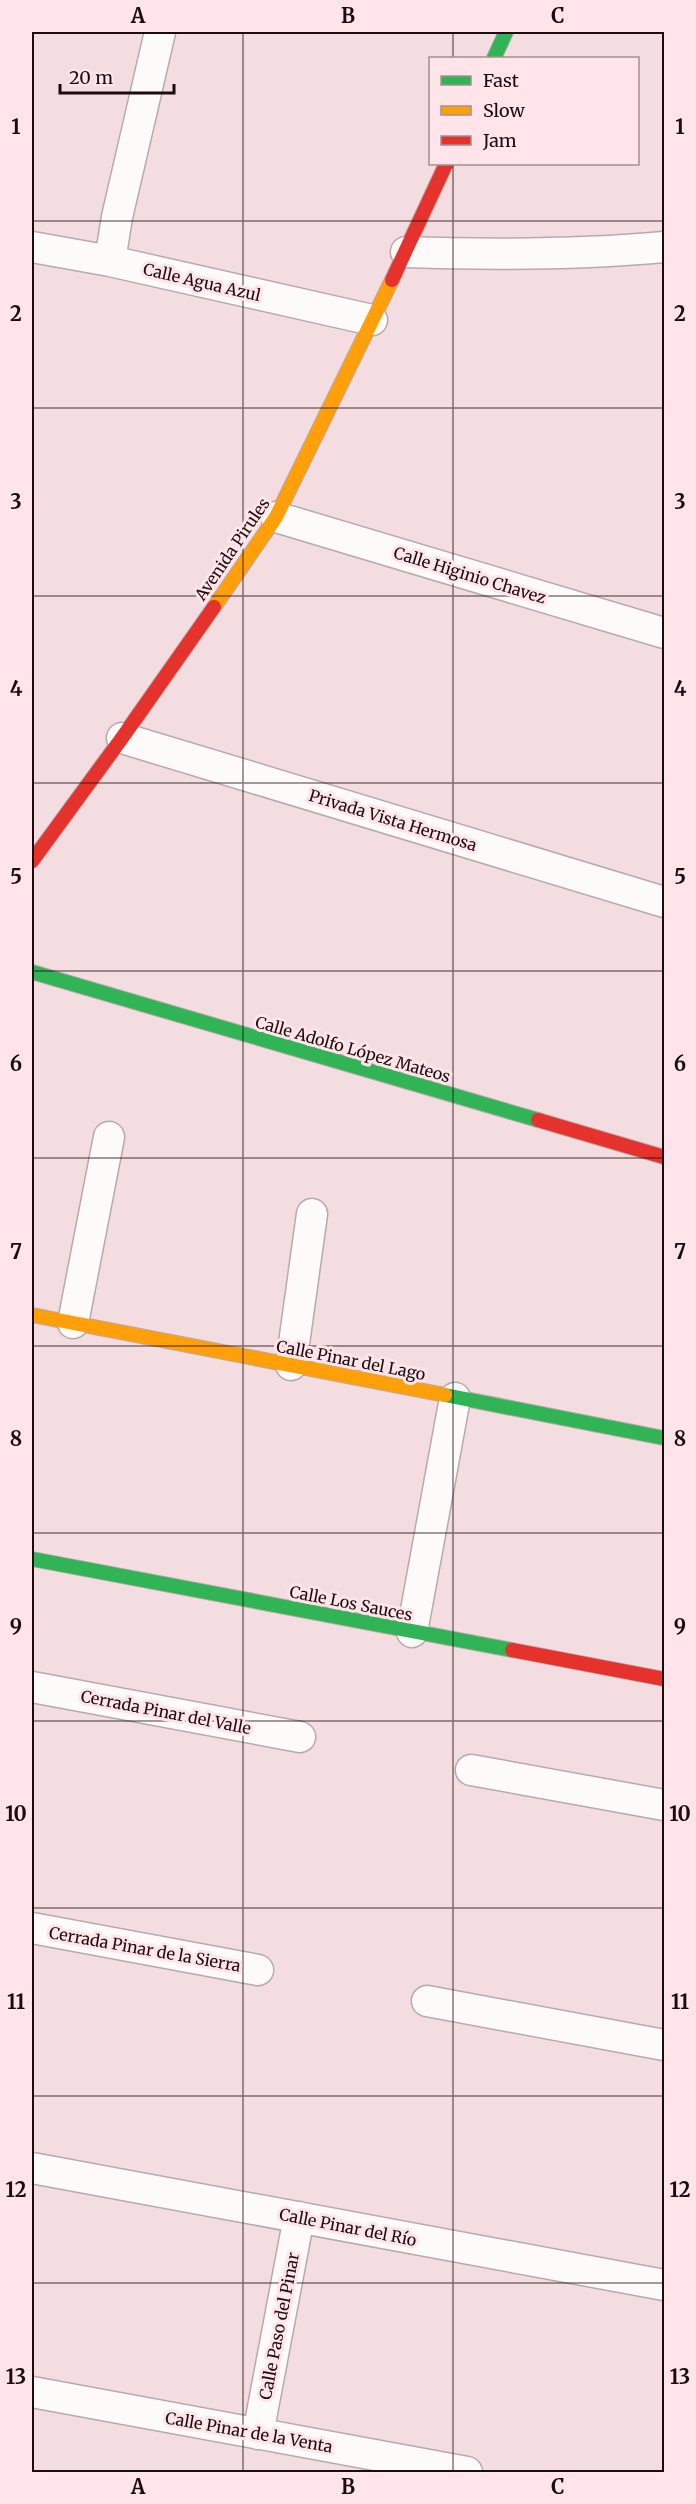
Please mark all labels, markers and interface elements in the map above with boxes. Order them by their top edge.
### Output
text: A [130,3,146,28]
text: B [341,3,355,28]
text: C [551,3,565,28]
scale bar [60,57,174,95]
legend [429,57,639,165]
text: 20 m [69,66,113,89]
text: Fast [483,69,519,92]
text: Slow [483,99,526,122]
text: 1 [11,114,21,139]
text: 1 [675,114,685,139]
text: Jam [482,129,517,152]
street label: Calle Agua Azul [141,259,263,305]
text: 2 [10,301,22,326]
text: 2 [674,301,686,326]
text: 3 [10,489,22,514]
text: 3 [674,489,686,514]
street label: Avenida Pirules [190,494,274,605]
street label: Calle Higinio Chavez [391,542,549,608]
text: 4 [10,676,23,701]
text: 4 [674,676,687,701]
street label: Privada Vista Hermosa [307,785,480,855]
text: 5 [10,864,22,889]
text: 5 [674,864,686,889]
street label: Calle Adolfo López Mateos [253,1012,453,1086]
text: 6 [10,1051,22,1076]
text: 6 [674,1051,686,1076]
text: 7 [10,1239,22,1264]
text: 7 [674,1239,686,1264]
street label: Calle Pinar del Lago [275,1336,427,1384]
text: 8 [10,1426,22,1451]
text: 8 [674,1426,686,1451]
street label: Calle Los Sauces [288,1581,414,1625]
text: 9 [10,1614,22,1639]
text: 9 [674,1614,686,1639]
street label: Cerrada Pinar del Valle [79,1686,253,1738]
text: 10 [5,1801,27,1826]
text: 10 [669,1801,691,1826]
street label: Cerrada Pinar de la Sierra [48,1922,243,1976]
text: 11 [7,1989,25,2014]
text: 11 [671,1989,689,2014]
text: 12 [6,2177,27,2202]
text: 12 [670,2177,691,2202]
street label: Calle Pinar del Río [278,2204,418,2250]
street label: Calle Paso del Pinar [255,2251,303,2401]
text: 13 [6,2364,26,2389]
text: 13 [670,2364,690,2389]
street label: Calle Pinar de la Venta [164,2407,335,2457]
text: A [130,2474,146,2499]
text: B [341,2474,355,2499]
text: C [551,2474,565,2499]

